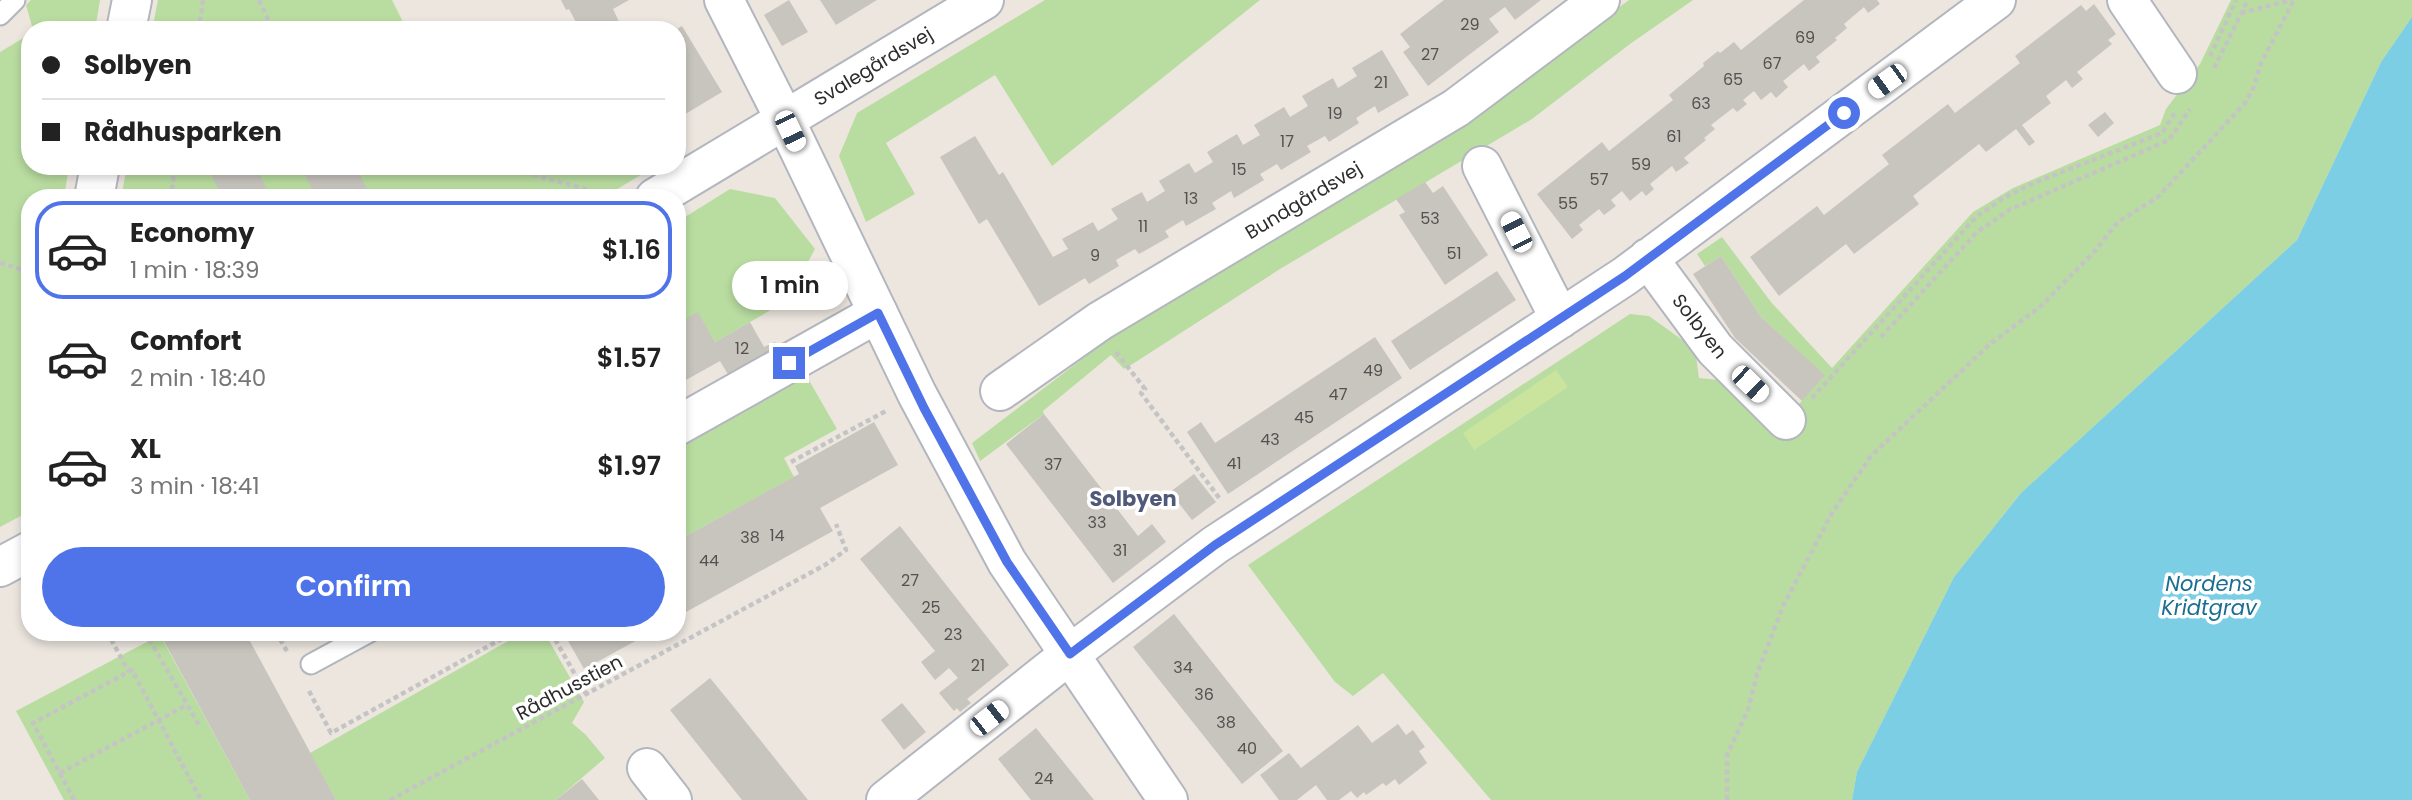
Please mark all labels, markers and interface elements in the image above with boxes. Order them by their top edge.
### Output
house number: 29 [1460,13,1480,36]
street label: Svalegårdsvej [809,20,938,112]
house number: 69 [1795,26,1815,49]
house number: 27 [1421,43,1439,66]
text: Solbyen [84,47,192,83]
house number: 67 [1763,52,1782,75]
car [1864,60,1911,102]
house number: 65 [1723,68,1743,91]
house number: 21 [1374,71,1388,94]
house number: 63 [1691,92,1711,115]
route start [1828,97,1860,129]
house number: 19 [1327,102,1343,125]
car [772,108,809,154]
text: Rådhusparken [84,114,282,150]
house number: 61 [1666,125,1682,148]
house number: 17 [1280,130,1294,153]
house number: 59 [1631,153,1651,176]
street label: Bundgårdsvej [1240,155,1367,246]
house number: 15 [1231,158,1247,181]
house number: 57 [1590,168,1609,191]
house number: 13 [1184,187,1198,210]
house number: 55 [1558,192,1578,215]
house number: 53 [1420,207,1440,230]
car [1498,209,1535,255]
text: Economy [130,215,254,251]
house number: 11 [1138,215,1148,238]
icon: car [46,219,109,282]
text: $1.16 [602,232,661,268]
house number: 51 [1446,242,1462,265]
house number: 9 [1090,244,1100,267]
text: 1 min · 18:39 [130,254,260,286]
callout: 1 min [731,262,847,310]
text: 1 min [760,269,820,301]
street label: Solbyen [1666,288,1733,364]
text: Comfort [130,323,242,359]
icon: car [46,327,109,390]
house number: 12 [735,337,749,360]
text: $1.57 [597,340,661,376]
route end [773,347,805,379]
house number: 49 [1363,359,1383,382]
text: 2 min · 18:40 [130,362,266,394]
car [1728,362,1773,406]
house number: 47 [1329,383,1348,406]
house number: 45 [1294,406,1314,429]
house number: 43 [1260,428,1280,451]
text: XL [130,431,161,467]
icon: car [46,435,109,498]
text: $1.97 [597,448,661,484]
house number: 41 [1226,452,1242,475]
house number: 37 [1044,453,1062,476]
text: 3 min · 18:41 [130,470,260,502]
district label: Solbyen [1089,484,1177,513]
house number: 33 [1088,511,1106,534]
house number: 14 [769,524,785,547]
house number: 38 [740,526,760,549]
house number: 31 [1113,539,1127,562]
button: Confirm [42,547,665,627]
house number: 44 [699,549,719,572]
house number: 27 [901,569,919,592]
water label: Nordens Kridtgrav [2161,569,2258,622]
house number: 25 [921,596,941,619]
house number: 23 [944,623,962,646]
street label: Rådhusstien [511,648,627,727]
house number: 21 [971,654,985,677]
house number: 34 [1173,656,1193,679]
house number: 36 [1194,683,1214,706]
car [966,697,1013,739]
house number: 38 [1216,711,1236,734]
house number: 40 [1237,737,1257,760]
house number: 24 [1034,767,1054,790]

